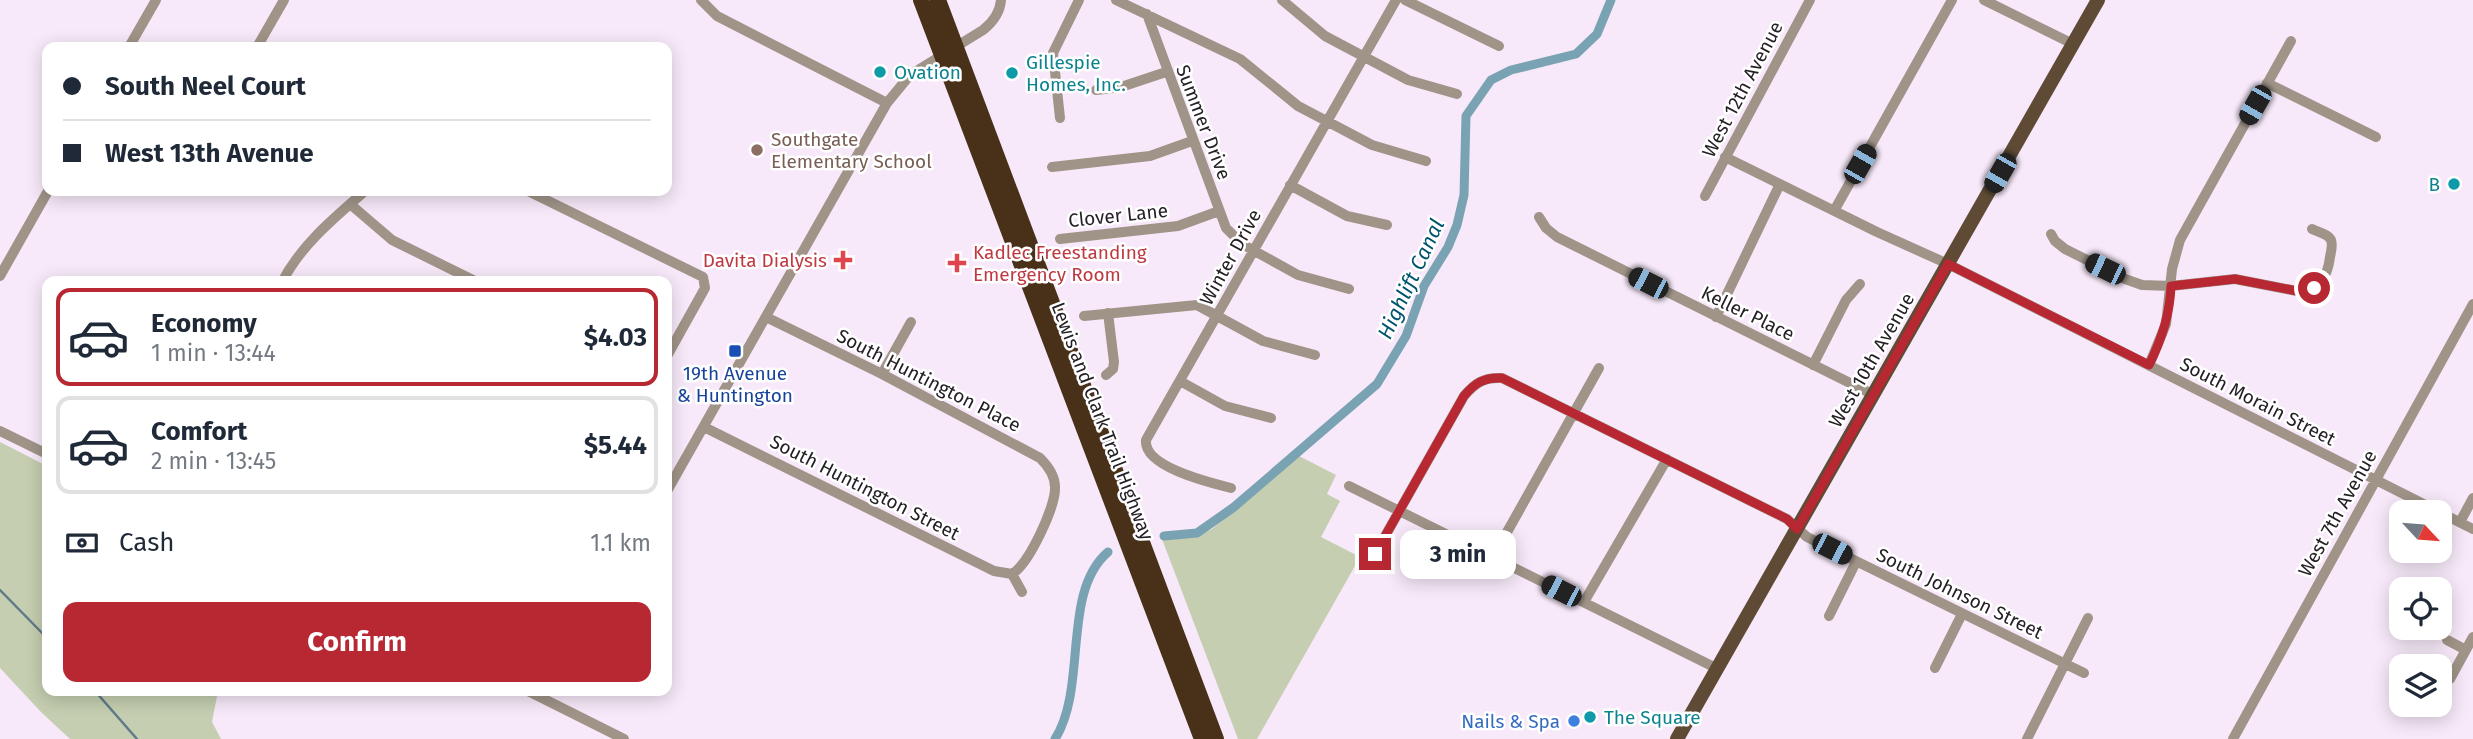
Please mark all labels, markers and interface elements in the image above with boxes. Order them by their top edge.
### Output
street label: West 12th Avenue [1697,17,1788,161]
place label: Gillespie Homes, Inc. [1026,51,1126,96]
place label: Ovation [894,61,961,84]
street label: Summer Drive [1171,61,1236,183]
marker: Ovation [872,64,888,80]
marker: Gillespie Homes, Inc. [1004,65,1020,81]
text: South Neel Court [105,71,306,102]
car [2236,82,2275,128]
place label: Southgate Elementary School [771,128,932,173]
text: West 13th Avenue [105,138,314,169]
car [1841,141,1880,187]
marker: Southgate Elementary School [749,142,765,158]
car [1981,150,2020,196]
place label: B [2428,173,2440,196]
marker: B [2446,176,2462,192]
street label: Clover Lane [1067,199,1169,232]
street label: Winter Drive [1195,205,1266,309]
water label: Highlift Canal [1372,215,1450,343]
place label: Kadlec Freestanding Emergency Room [973,241,1147,286]
place label: Davita Dialysis [703,249,827,272]
marker: Davita Dialysis [833,250,853,270]
car [2082,250,2129,288]
marker: Kadlec Freestanding Emergency Room [947,253,967,273]
car [1625,264,1672,302]
route start [2298,272,2330,304]
street label: Keller Place [1697,281,1798,346]
street label: West 10th Avenue [1824,289,1919,432]
street label: Lewis and Clark Trail Highway [1047,299,1159,544]
icon: car [67,306,130,369]
text: Economy [151,308,257,339]
text: $4.03 [584,322,647,353]
street label: South Huntington Place [833,324,1025,437]
text: 1 min · 13:44 [151,339,276,367]
marker: 19th Avenue & Huntington [727,343,743,359]
street label: South Morain Street [2176,352,2340,451]
place label: 19th Avenue & Huntington [677,362,793,407]
icon: car [67,414,130,477]
text: Comfort [151,416,247,447]
text: $5.44 [584,430,647,461]
street label: South Huntington Street [766,430,963,545]
street label: West 7th Avenue [2293,446,2382,581]
text: 2 min · 13:45 [151,447,276,475]
north arrow [2389,500,2452,564]
map controls [2389,500,2452,717]
icon: cash [63,524,101,562]
text: Cash [119,527,175,558]
text: 1.1 km [590,529,651,557]
callout: 3 min [1400,530,1515,578]
car [1809,530,1856,568]
route end [1359,538,1391,570]
text: 3 min [1430,540,1486,568]
street label: South Johnson Street [1873,543,2047,644]
car [1538,572,1585,610]
button: locate [2389,577,2452,640]
button: Confirm [63,602,651,682]
button: layers [2389,654,2452,717]
place label: The Square [1604,706,1701,729]
marker: The Square [1582,709,1598,725]
place label: Nails & Spa [1461,710,1560,733]
marker: Nails & Spa [1566,713,1582,729]

